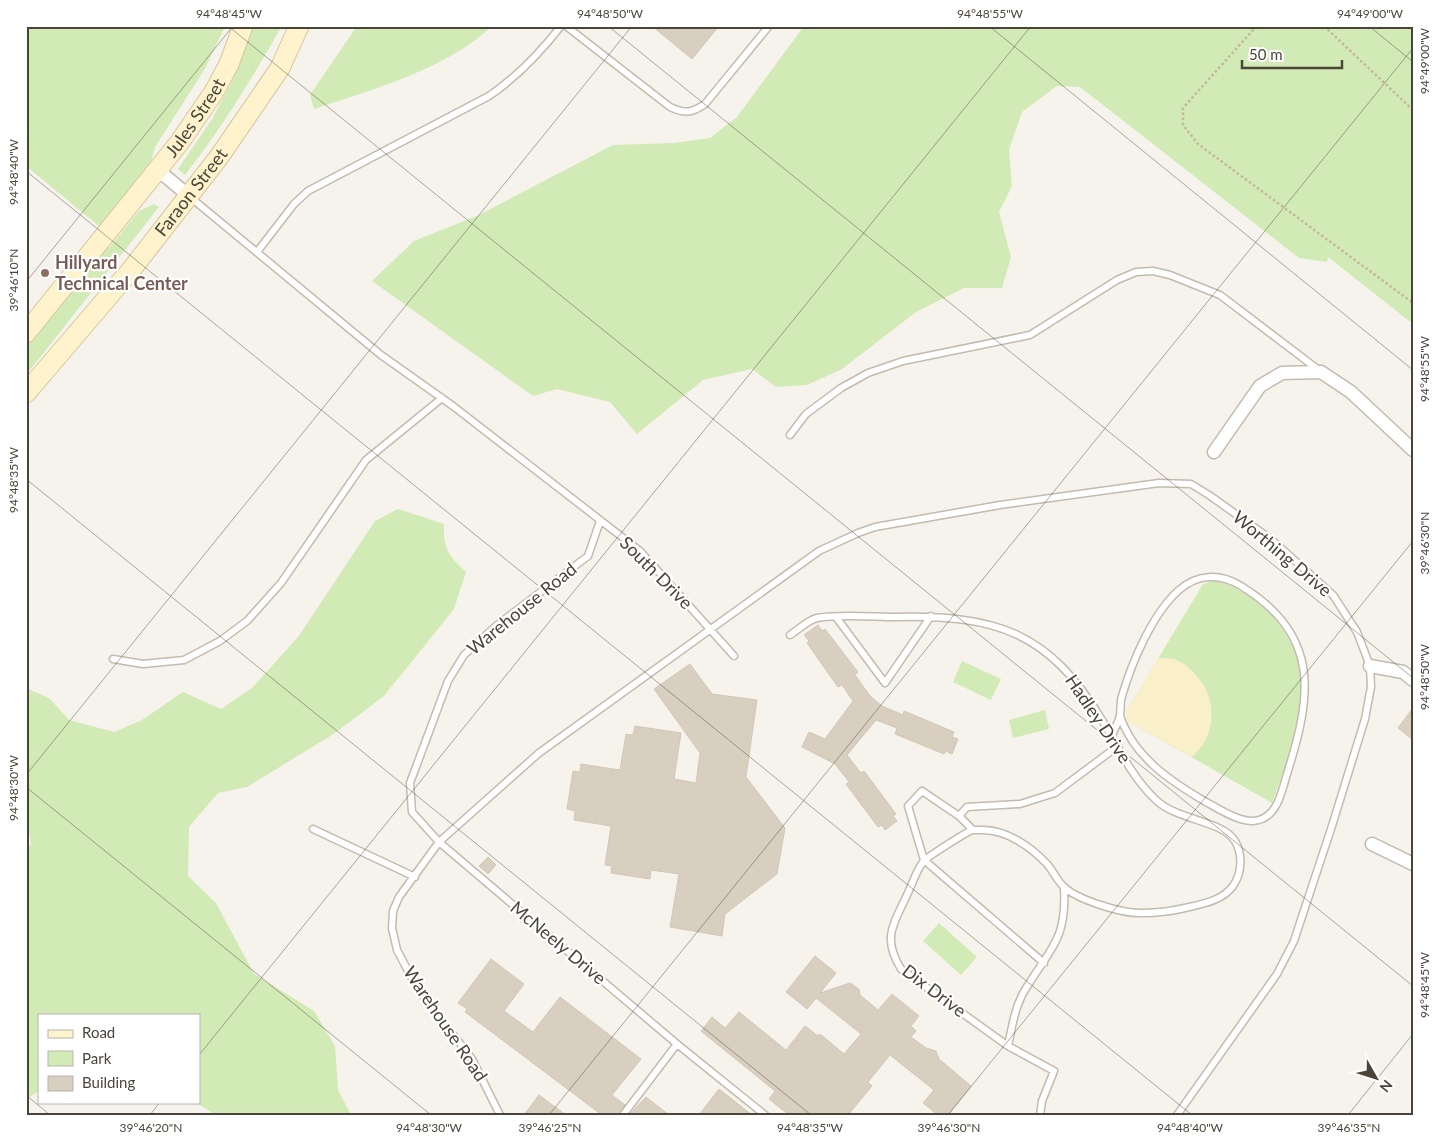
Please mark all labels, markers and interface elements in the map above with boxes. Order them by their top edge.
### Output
text: 94°48'45"W [196,6,263,21]
text: 94°48'50"W [577,6,644,21]
text: 94°48'55"W [957,6,1024,21]
text: 94°49'00"W [1337,6,1404,21]
text: 94°49'00"W [1417,27,1432,94]
scale bar [1242,38,1342,70]
text: 50 m [1249,45,1283,63]
street label: Jules Street [160,74,230,161]
text: 94°48'40"W [6,138,21,205]
street label: Faraon Street [149,143,232,240]
text: 39°46'10"N [6,249,21,311]
place label: Hillyard Technical Center [55,251,188,294]
marker: Hillyard Technical Center [39,267,51,279]
text: 94°48'55"W [1417,335,1432,402]
text: 94°48'35"W [6,446,21,513]
street label: Worthing Drive [1229,506,1336,601]
text: 39°46'30"N [1417,512,1432,574]
street label: South Drive [616,531,698,613]
street label: Warehouse Road [462,557,581,659]
text: 94°48'50"W [1417,643,1432,710]
street label: Hadley Drive [1061,670,1137,767]
text: 94°48'30"W [6,754,21,821]
street label: McNeely Drive [506,896,611,989]
text: 94°48'45"W [1417,951,1432,1018]
street label: Dix Drive [898,959,971,1021]
street label: Warehouse Road [399,962,493,1085]
legend [38,1014,200,1104]
text: Road [82,1023,115,1041]
text: Park [82,1049,112,1067]
north arrow [1352,1054,1402,1104]
text: Building [82,1073,135,1091]
text: N [1376,1077,1396,1096]
text: 39°46'20"N [120,1120,182,1135]
text: 94°48'30"W [396,1120,463,1135]
text: 39°46'25"N [519,1120,581,1135]
text: 94°48'35"W [777,1120,844,1135]
text: 39°46'30"N [918,1120,980,1135]
text: 94°48'40"W [1157,1120,1224,1135]
text: 39°46'35"N [1318,1120,1380,1135]

